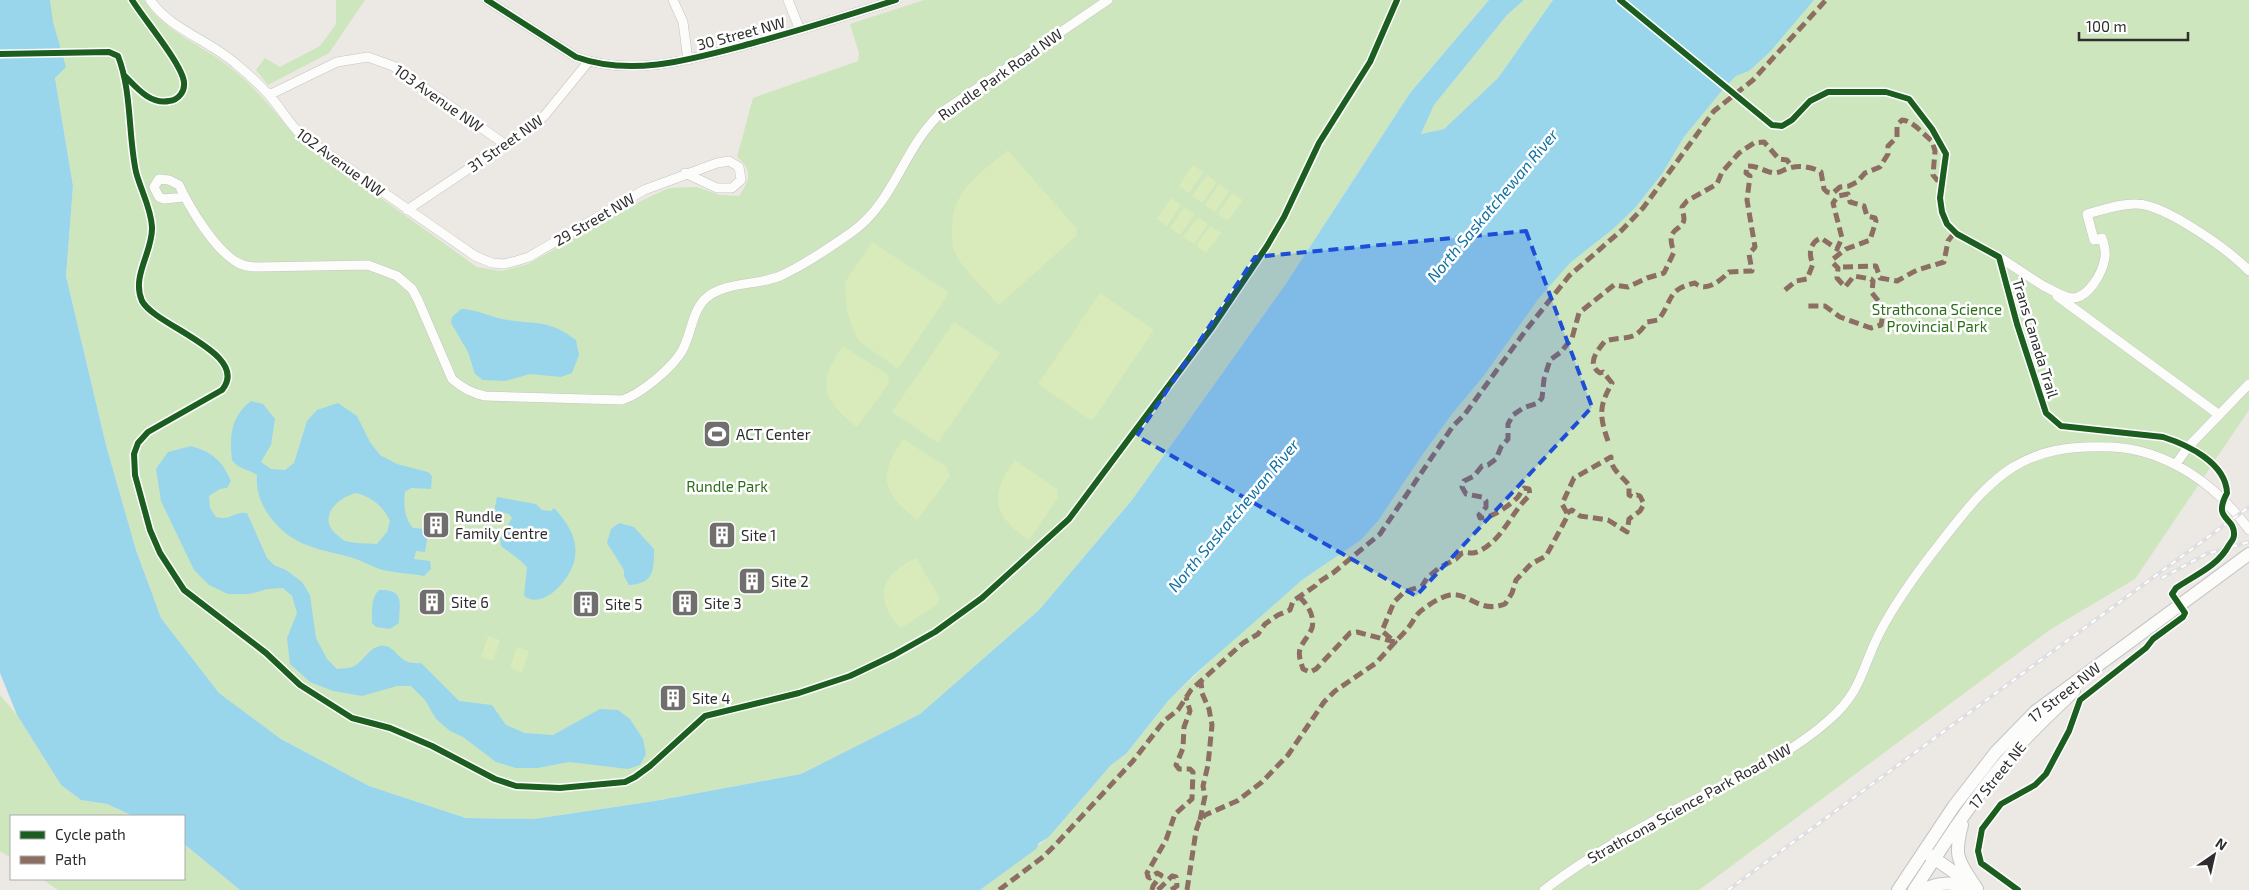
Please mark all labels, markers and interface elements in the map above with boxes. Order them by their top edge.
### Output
scale bar [2079,10,2188,42]
street label: 30 Street NW [695,13,787,53]
text: 100 m [2086,17,2127,35]
street label: Rundle Park Road NW [934,24,1066,124]
street label: 103 Avenue NW [391,61,487,135]
street label: 31 Street NW [464,111,546,175]
street label: 102 Avenue NW [293,124,389,200]
water label: North Saskatchewan River [1422,124,1562,285]
street label: 29 Street NW [550,189,638,249]
street label: Trans Canada Trail [2009,276,2063,401]
park label: Strathcona Science Provincial Park [1872,300,2002,335]
sports icon: ACT Center [702,419,732,449]
place label: ACT Center [736,425,811,443]
water label: North Saskatchewan River [1163,434,1303,595]
park label: Rundle Park [686,477,768,495]
place label: Rundle Family Centre [455,507,548,542]
building icon: Rundle Family Centre [421,510,451,540]
building icon: Site 1 [707,520,737,550]
place label: Site 1 [741,526,776,544]
building icon: Site 2 [737,566,767,596]
place label: Site 2 [771,572,809,590]
building icon: Site 6 [417,587,447,617]
building icon: Site 3 [670,588,700,618]
building icon: Site 5 [571,589,601,619]
place label: Site 6 [451,593,489,611]
place label: Site 3 [704,594,742,612]
place label: Site 5 [605,595,642,613]
street label: 17 Street NW [2024,658,2104,726]
building icon: Site 4 [658,683,688,713]
place label: Site 4 [692,689,730,707]
street label: 17 Street NE [1965,738,2029,812]
street label: Strathcona Science Park Road NW [1584,739,1794,867]
legend [10,815,185,880]
text: Cycle path [55,825,126,843]
north arrow [2189,830,2239,880]
text: N [2213,834,2230,854]
text: Path [55,850,86,868]

